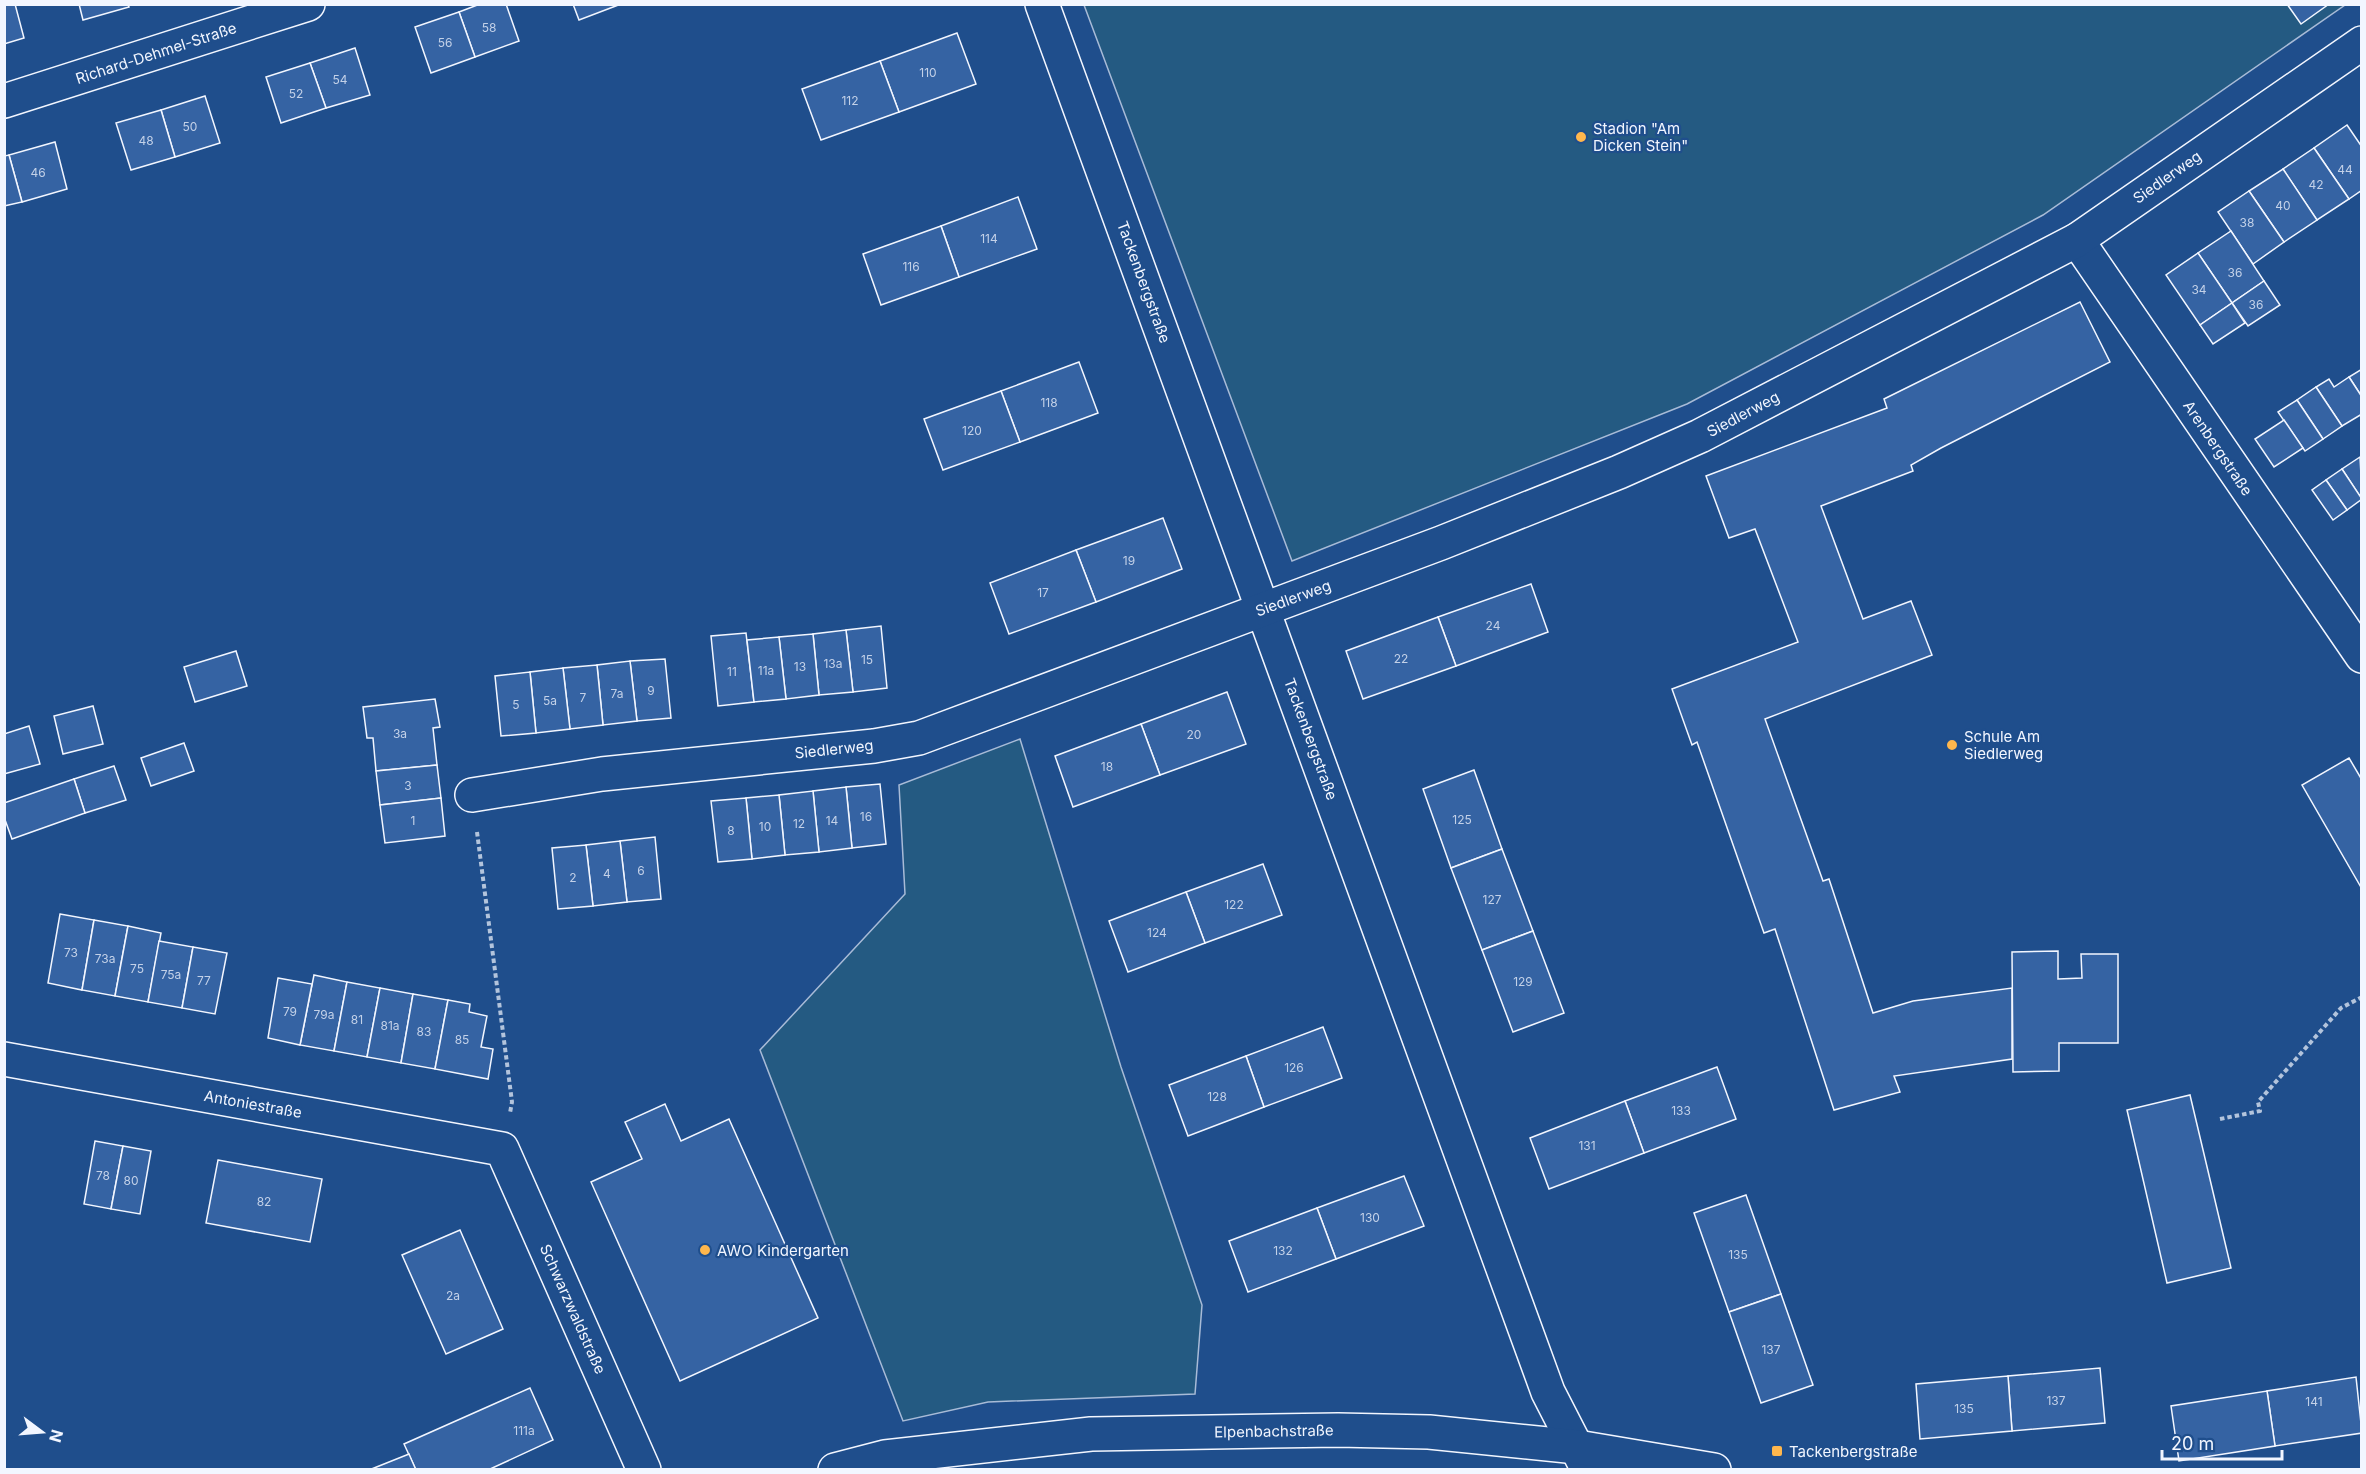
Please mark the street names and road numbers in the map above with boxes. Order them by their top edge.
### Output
street label: Richard-Dehmel-Straße [73,18,239,88]
street label: Siedlerweg [2129,146,2205,208]
street label: Tackenbergstraße [1113,218,1175,346]
street label: Siedlerweg [1704,387,1782,441]
street label: Arenbergstraße [2179,397,2257,499]
street label: Siedlerweg [1252,576,1334,620]
street label: Tackenbergstraße [1280,675,1342,803]
street label: Siedlerweg [794,735,874,763]
street label: Antoniestraße [203,1086,303,1122]
street label: Schwarzwaldstraße [536,1241,610,1377]
street label: Elpenbachstraße [1214,1420,1334,1442]

